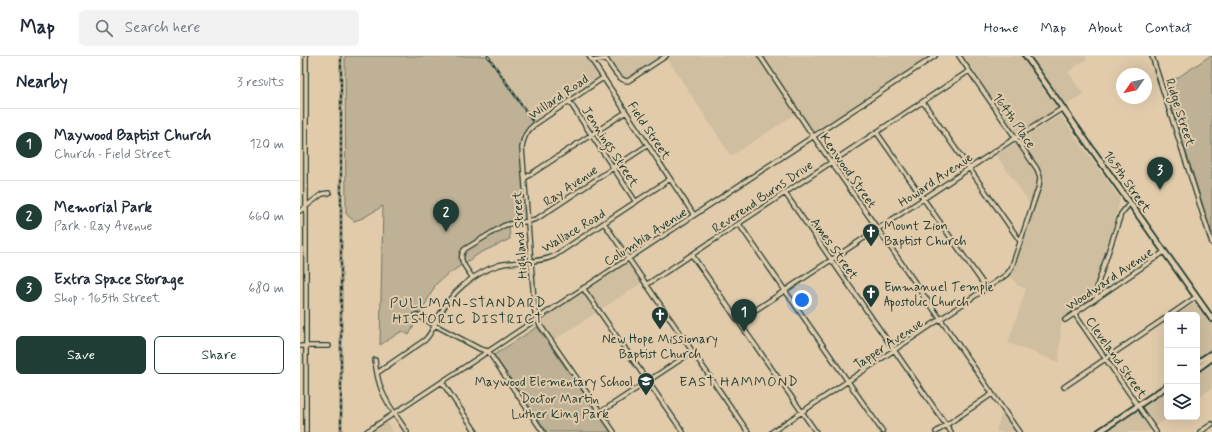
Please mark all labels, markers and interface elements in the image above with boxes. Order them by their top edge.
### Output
search box [79,10,359,46]
text: Map [20,15,55,40]
icon: search [93,17,115,39]
text: Search here [125,18,200,38]
text: Home [984,19,1018,37]
text: Map [1040,19,1066,37]
text: About [1088,19,1123,37]
text: Contact [1145,19,1192,37]
north arrow [1116,68,1152,104]
text: Nearby [16,71,68,93]
street label: Willard Road [526,71,592,124]
text: 3 results [237,74,284,91]
street label: Ridge Street [1160,76,1199,149]
street label: 164th Place [989,90,1039,152]
street label: Field Street [623,99,675,163]
street label: Jennings Street [576,103,642,192]
text: Maywood Baptist Church [54,126,211,146]
street label: Kenwood Street [816,130,880,212]
text: 1 [26,136,32,153]
text: 120 m [250,136,284,153]
text: Church · Field Street [54,146,171,163]
street label: 165th Street [1099,148,1155,216]
street label: Howard Avenue [895,149,976,211]
street label: Reverend Burns Drive [709,157,817,237]
pin: 3 [1147,157,1173,190]
street label: Ray Avenue [540,162,602,211]
street label: Highland Street [509,190,534,279]
text: Memorial Park [54,198,152,218]
pin: 2 [433,199,459,232]
street label: Columbia Avenue [601,204,691,271]
street label: Wallace Road [539,206,609,257]
text: 2 [26,208,32,225]
text: 660 m [248,208,284,225]
street label: Ames Street [806,215,861,283]
text: Park · Ray Avenue [54,218,152,235]
place label: Mount Zion Baptist Church [884,218,967,250]
church icon: Mount Zion Baptist Church [861,222,881,247]
street label: Woodward Avenue [1063,244,1157,315]
text: Extra Space Storage [54,270,184,290]
place label: Emmanuel Temple Apostolic Church [884,279,994,312]
text: 3 [26,280,32,297]
text: 680 m [249,280,284,297]
church icon: Emmanuel Temple Apostolic Church [861,283,881,308]
text: Shop · 165th Street [54,290,160,307]
your location [792,290,812,310]
district label: PULLMAN-STANDARD HISTORIC DISTRICT [390,294,546,328]
pin: 1 [731,299,757,332]
church icon: New Hope Missionary Baptist Church [650,305,670,330]
map controls [1164,312,1200,420]
button: + [1164,312,1200,348]
street label: Cleveland Street [1081,314,1150,402]
street label: Tapper Avenue [851,315,927,374]
place label: New Hope Missionary Baptist Church [602,331,718,363]
button: Save [16,336,146,374]
button: Share [154,336,284,374]
button: − [1164,348,1200,384]
school or university icon: Maywood Elementary School [636,371,656,396]
district label: EAST HAMMOND [679,373,799,391]
place label: Maywood Elementary School [475,374,633,391]
button: layers [1164,384,1200,420]
park label: Doctor Martin Luther King Park [511,391,609,423]

